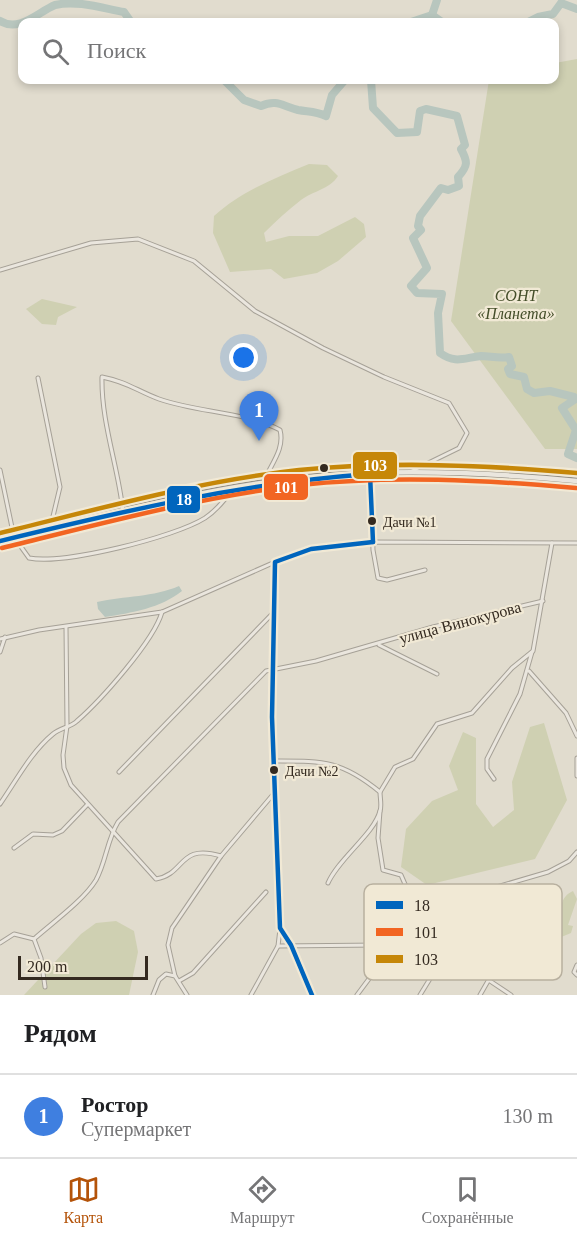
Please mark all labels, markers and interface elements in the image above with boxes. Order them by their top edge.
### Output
search box [18,18,559,84]
icon: search [39,35,72,68]
text: Поиск [87,38,146,63]
park label: СОНТ «Планета» [477,287,555,322]
your location [229,343,258,372]
pin: 1 [240,392,278,441]
line badge: 103 [352,451,398,480]
text: 103 [363,457,387,474]
unlabelled marker [318,462,330,474]
line badge: 101 [263,473,309,501]
text: 101 [274,479,298,496]
line badge: 18 [166,485,201,514]
text: 18 [176,491,192,508]
marker: Дачи №1 [366,515,378,527]
place label: Дачи №1 [383,515,437,530]
street label: улица Винокурова [397,598,523,648]
marker: Дачи №2 [268,764,280,776]
place label: Дачи №2 [285,764,339,779]
legend [364,884,562,980]
text: 18 [414,897,430,914]
text: 101 [414,924,438,941]
text: 103 [414,951,438,968]
scale bar [18,953,148,980]
text: 200 m [27,958,67,975]
text: Рядом [24,1019,97,1048]
text: Ростор [81,1092,148,1117]
text: 1 [39,1105,49,1127]
text: 130 m [502,1105,553,1127]
text: Супермаркет [81,1118,191,1140]
tab: Карта [63,1173,103,1227]
tab: Маршрут [230,1173,295,1227]
tab: Сохранённые [422,1173,514,1227]

